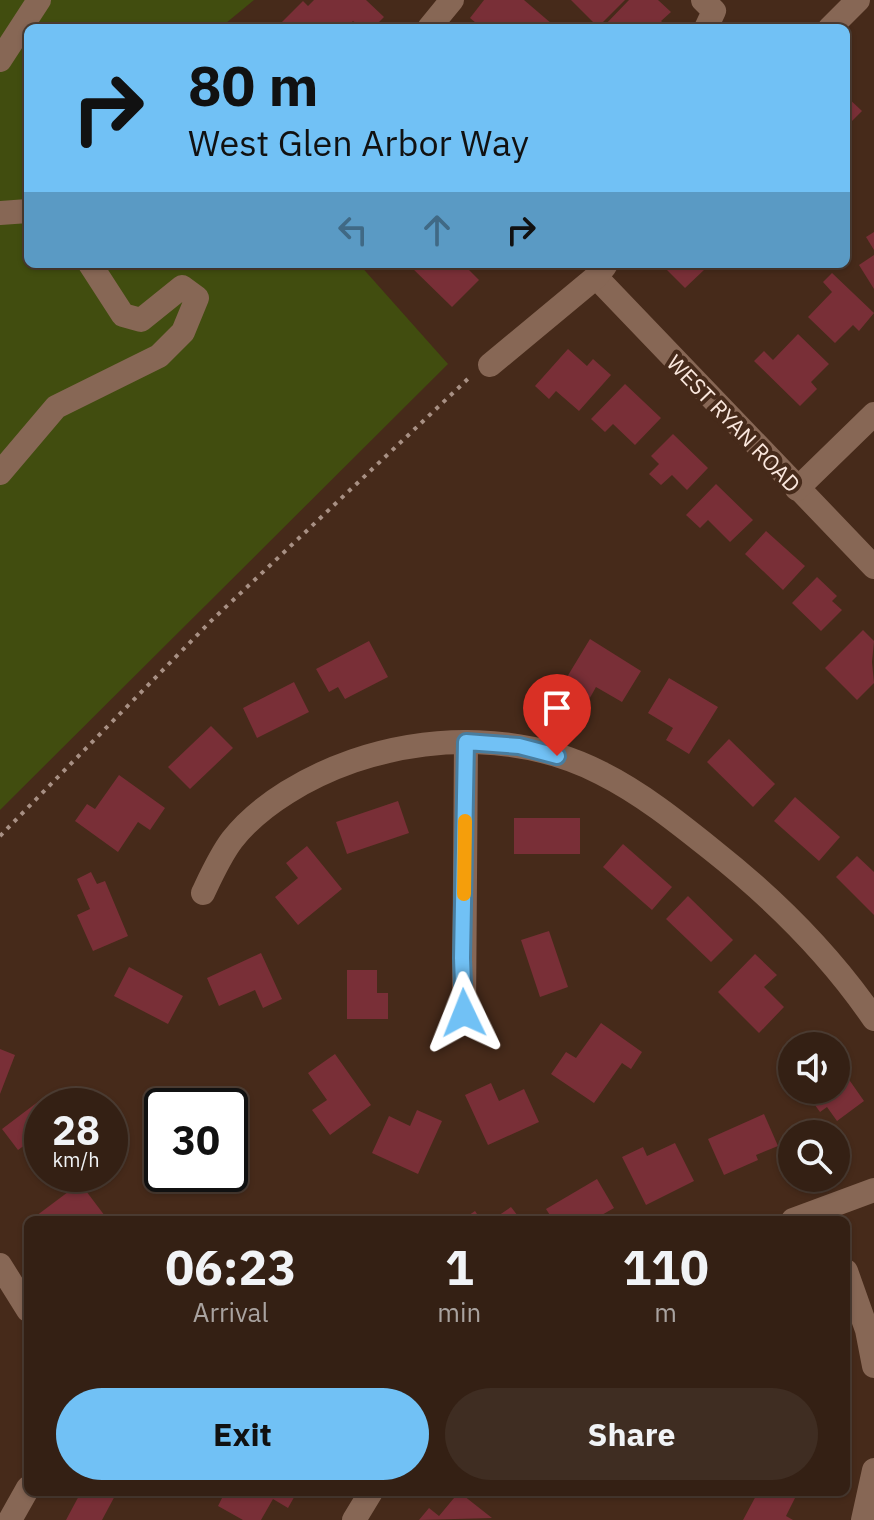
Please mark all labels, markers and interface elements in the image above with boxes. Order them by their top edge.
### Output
text: 80 m [188,49,318,121]
icon: right [56,56,160,160]
text: West Glen Arbor Way [188,119,529,166]
icon: left [331,208,375,252]
icon: ahead [415,208,459,252]
icon: right [499,208,543,252]
street label: WEST RYAN ROAD [661,348,807,498]
pin [523,674,591,756]
icon: arrive [535,686,579,730]
position arrow [422,971,506,1055]
map controls [778,1032,850,1192]
button: sound [778,1032,850,1104]
speed limit sign: 30 [144,1088,248,1192]
text: 28 [52,1104,100,1156]
button: search [778,1120,850,1192]
text: km/h [52,1146,100,1173]
text: 06:23 [165,1236,296,1298]
text: 1 [445,1236,474,1298]
text: 110 [622,1236,709,1298]
text: Arrival [193,1295,269,1329]
text: min [437,1295,481,1329]
text: m [654,1295,677,1329]
button: Exit [56,1388,429,1480]
button: Share [445,1388,818,1480]

